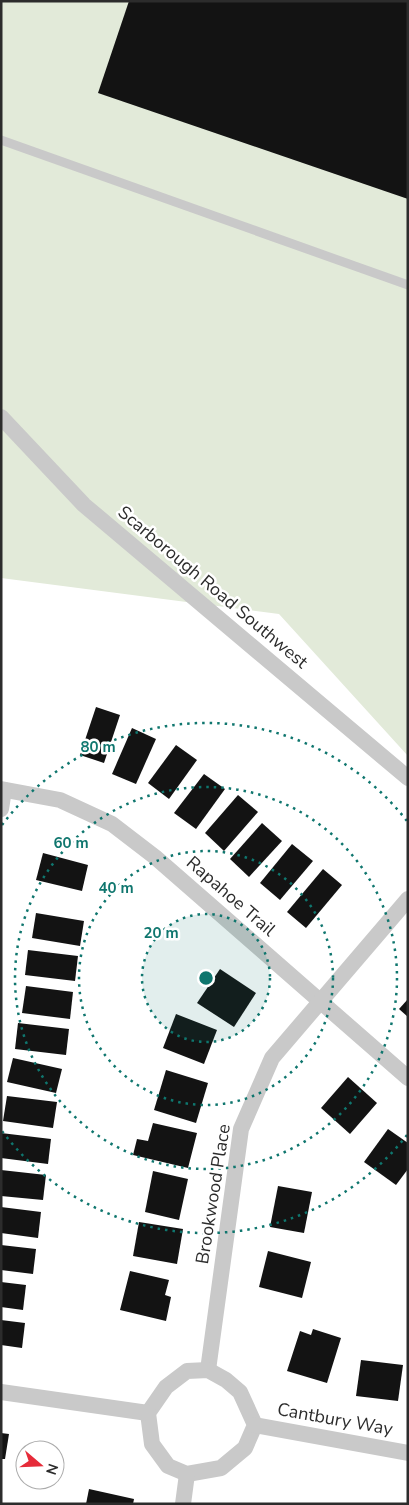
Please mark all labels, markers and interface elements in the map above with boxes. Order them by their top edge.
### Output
street label: Scarborough Road Southwest [113,500,314,674]
text: 80 m [80,737,116,757]
text: 60 m [53,833,89,853]
street label: Rapahoe Trail [181,851,281,942]
text: 40 m [98,878,134,898]
text: 20 m [143,923,179,943]
centre of rings [197,969,215,987]
street label: Brookwood Place [190,1122,236,1266]
street label: Cantbury Way [275,1397,395,1441]
north arrow [15,1440,65,1490]
text: N [41,1461,63,1477]

